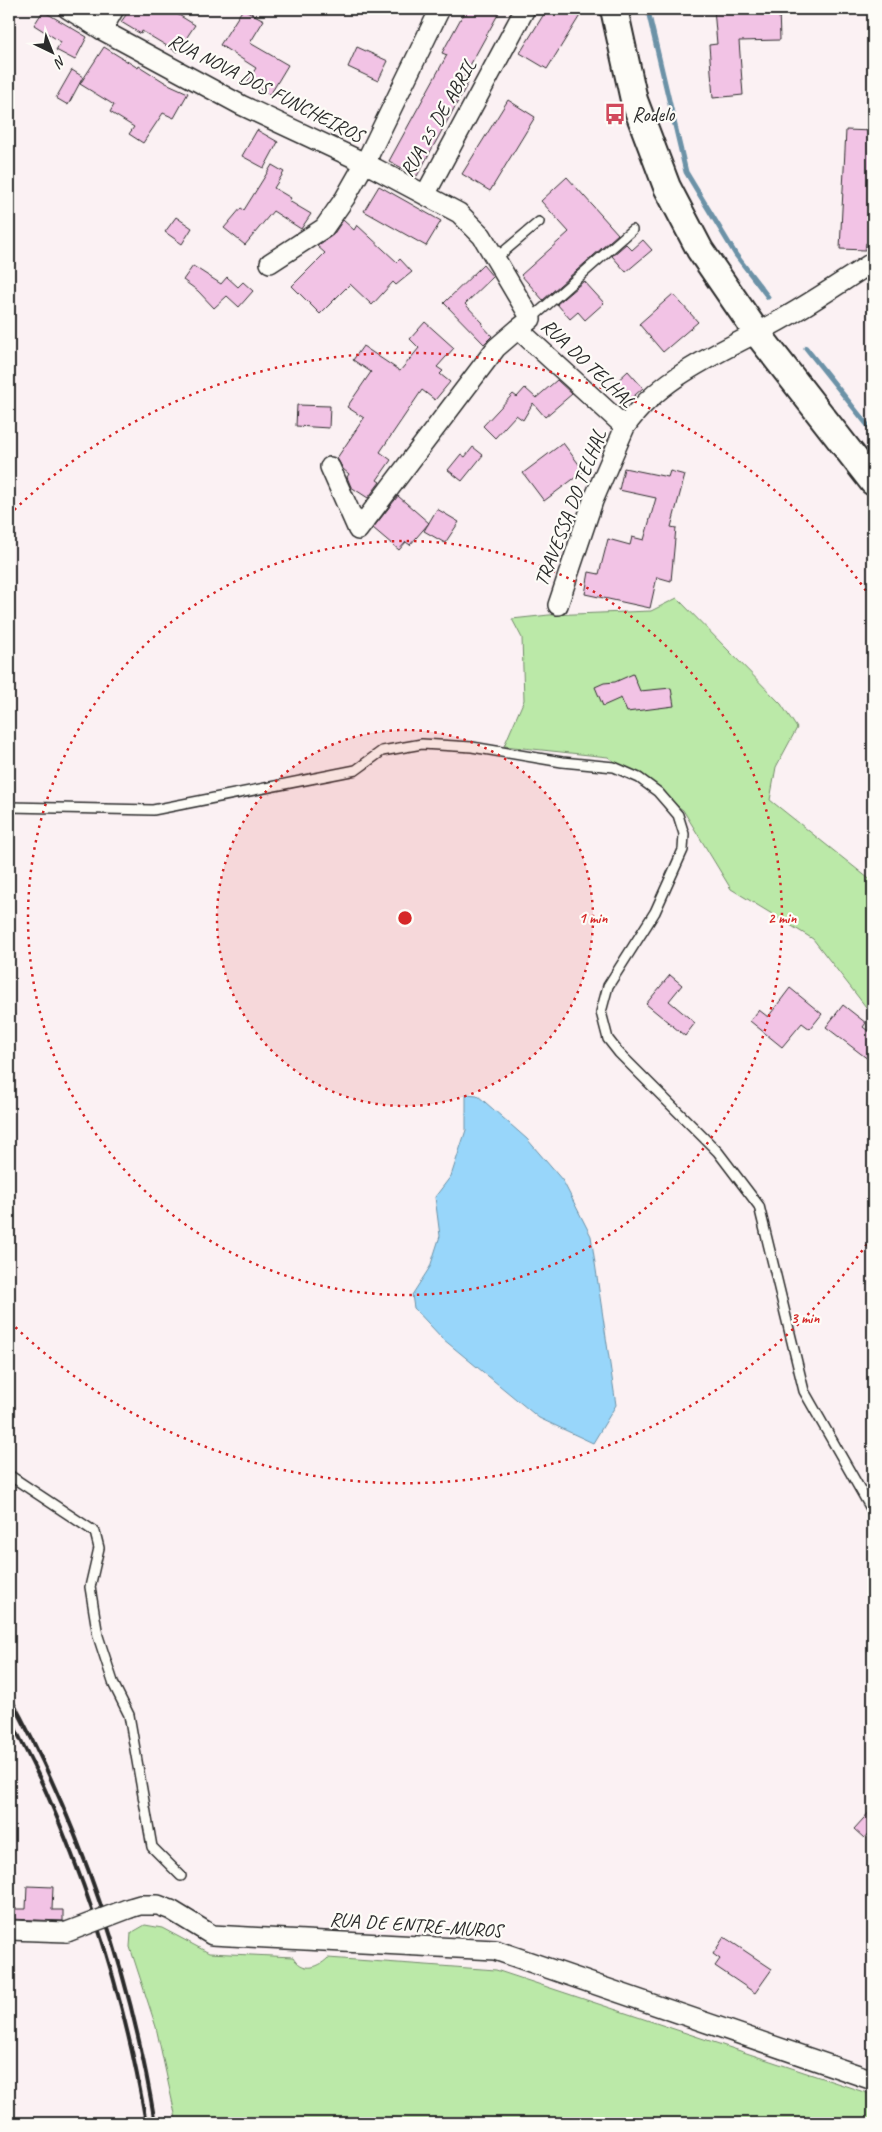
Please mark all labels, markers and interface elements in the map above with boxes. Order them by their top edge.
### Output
north arrow [28,28,78,78]
street label: RUA NOVA DOS FUNCHEIROS [164,28,370,149]
text: N [50,52,69,72]
street label: RUA 25 DE ABRIL [394,55,482,181]
bus stop icon: Rodelo [602,101,628,127]
place label: Rodelo [632,102,675,127]
street label: RUA DO TELHAL [536,313,640,413]
street label: TRAVESSA DO TELHAL [529,426,612,590]
centre of rings [396,909,414,927]
text: 1 min [579,909,608,928]
text: 2 min [768,909,797,928]
text: 3 min [791,1309,820,1328]
street label: RUA DE ENTRE-MUROS [329,1906,506,1944]

